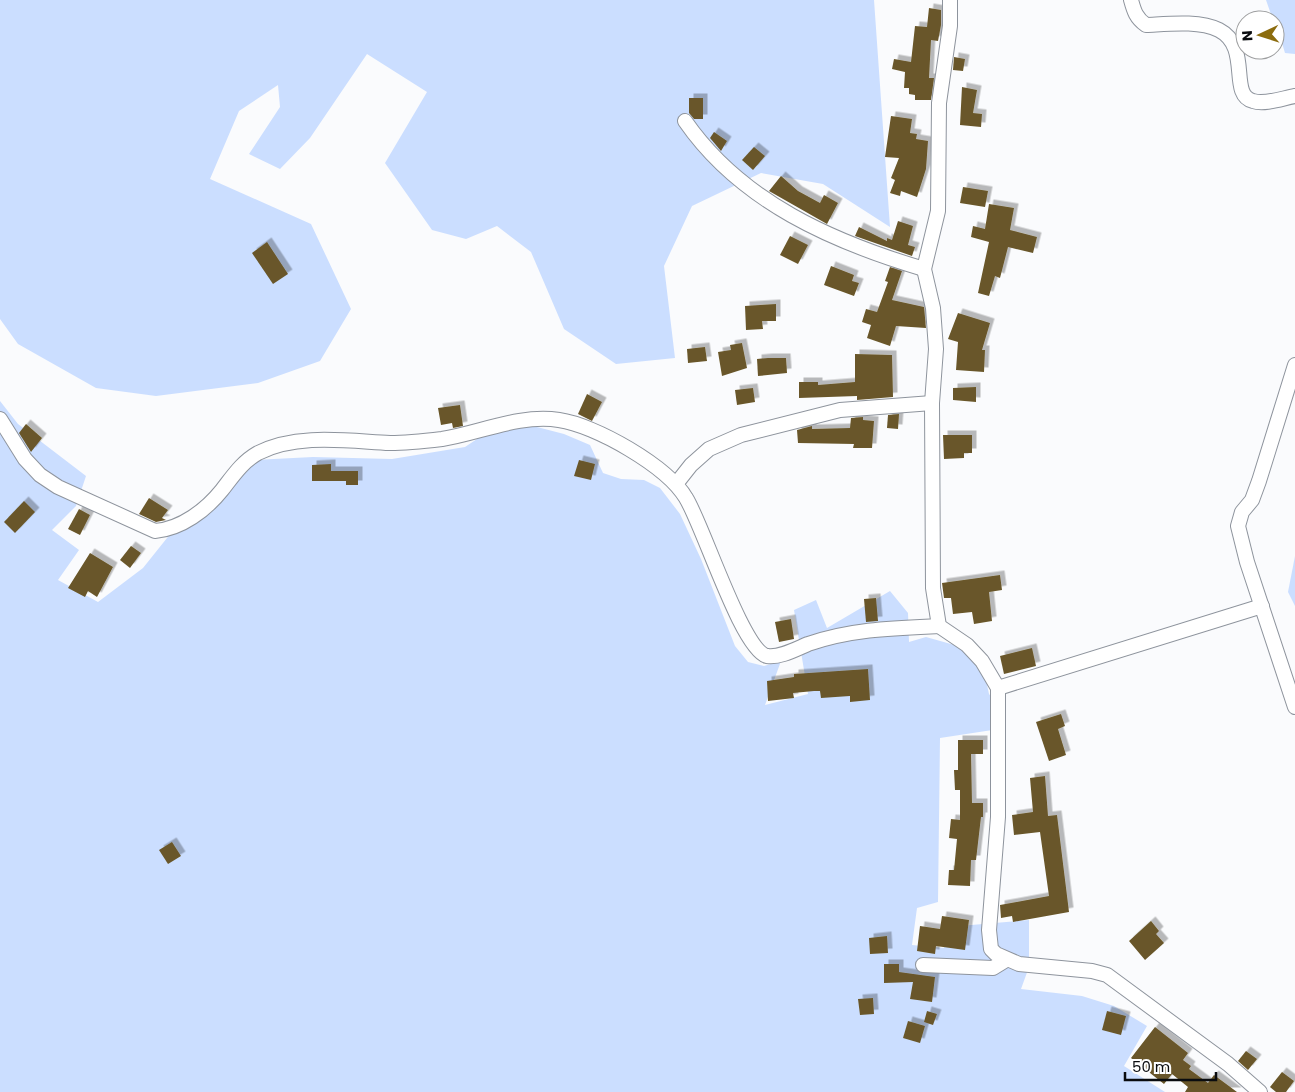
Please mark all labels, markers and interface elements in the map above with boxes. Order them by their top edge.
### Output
north arrow [1235,10,1285,60]
text: N [1237,30,1257,42]
scale bar [1125,1050,1216,1082]
text: 50 m [1132,1056,1170,1077]

